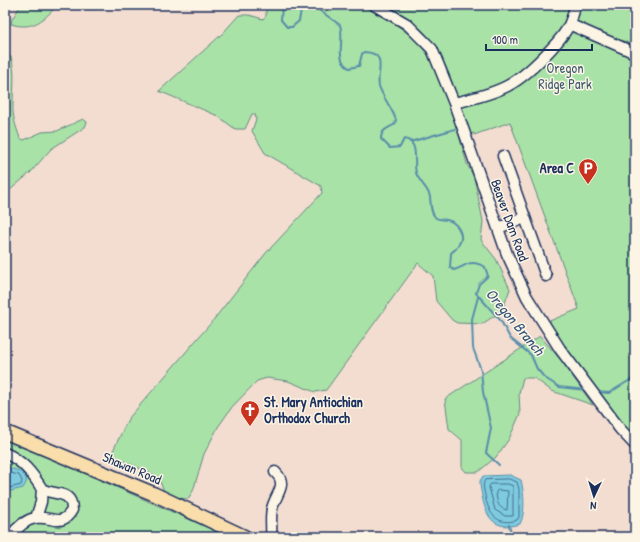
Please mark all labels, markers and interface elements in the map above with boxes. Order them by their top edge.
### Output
scale bar [486,26,592,52]
text: 100 m [492,31,518,48]
park label: Oregon Ridge Park [538,58,592,94]
parking icon: Area C [577,157,599,185]
place label: Area C [540,158,574,177]
street label: Beaver Dam Road [487,176,534,264]
water label: Oregon Branch [481,284,551,361]
place label: St. Mary Antiochian Orthodox Church [264,392,363,427]
church icon: St. Mary Antiochian Orthodox Church [239,399,261,427]
street label: Shawan Road [100,447,165,489]
north arrow [574,476,614,516]
text: N [590,499,597,513]

